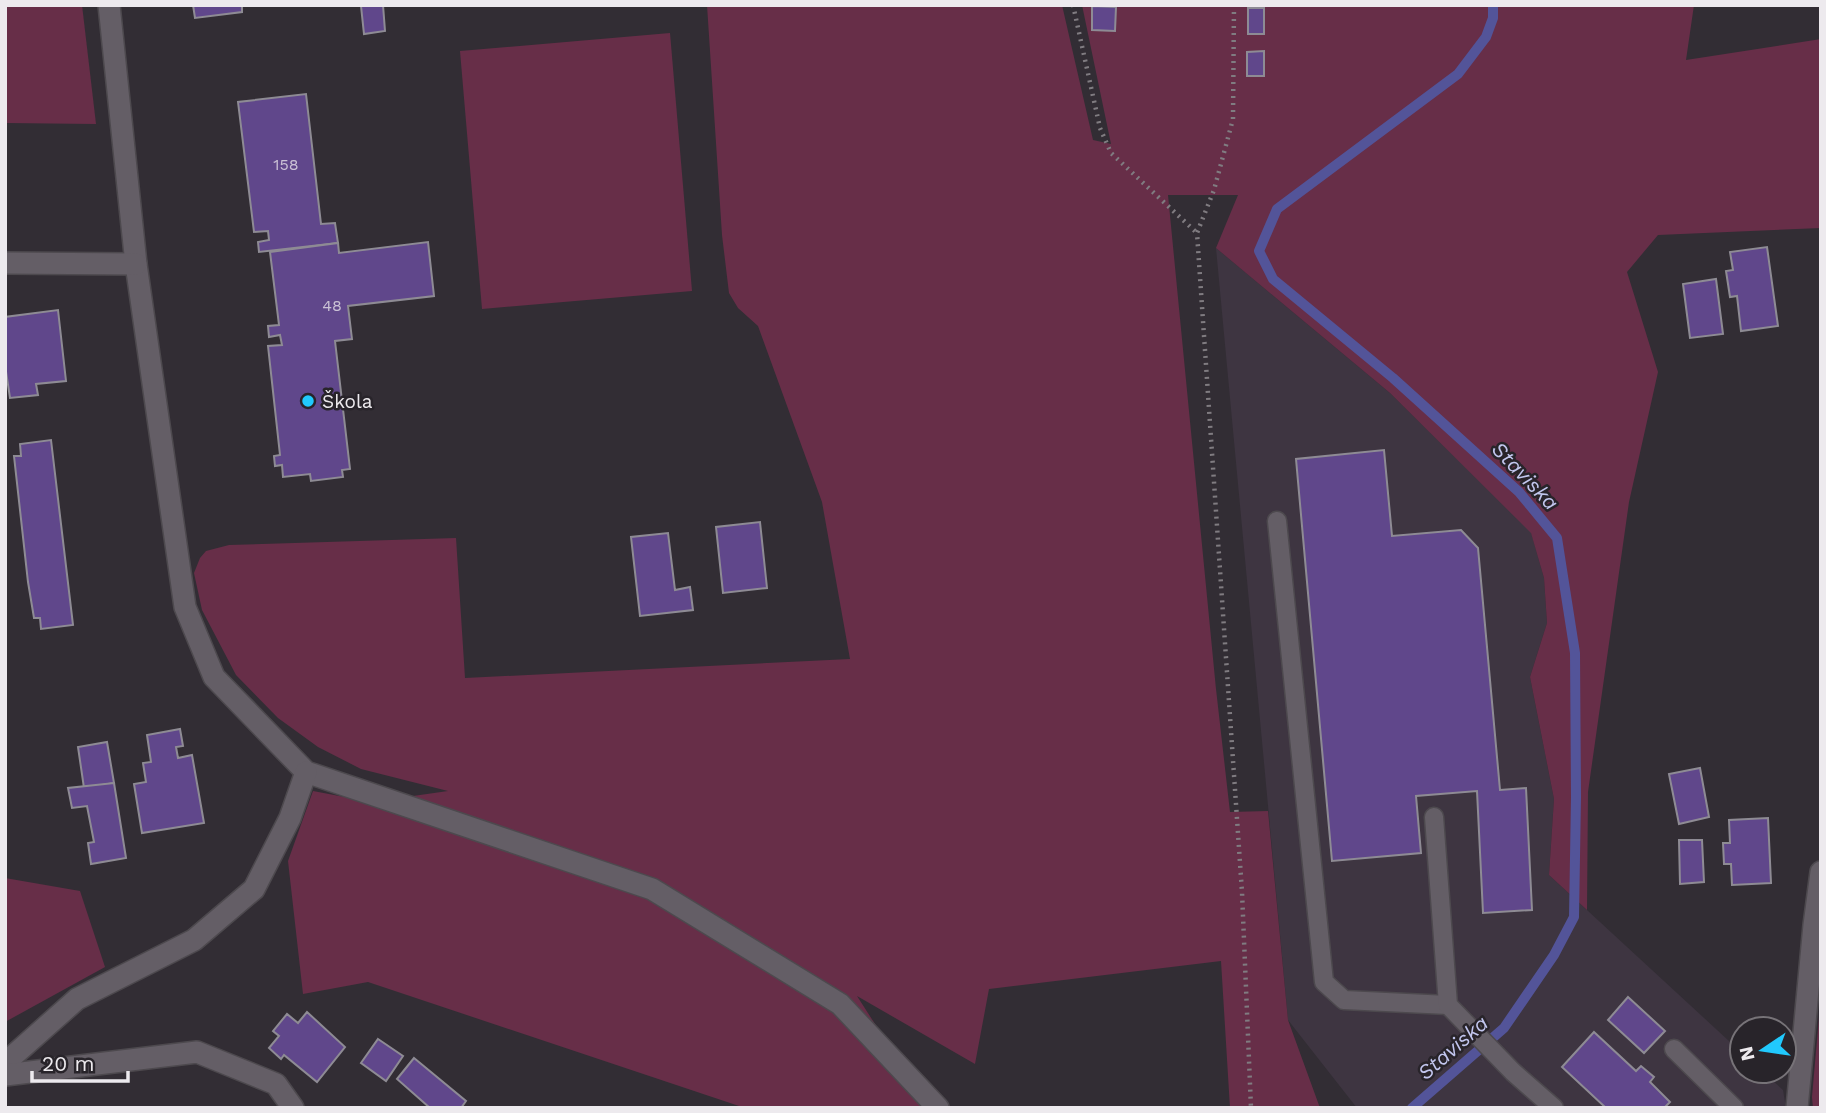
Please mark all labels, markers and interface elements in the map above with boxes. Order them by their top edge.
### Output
house number: 158 [273,155,299,174]
house number: 48 [322,296,342,315]
place label: Škola [322,390,373,413]
marker: Škola [300,393,316,409]
water label: Staviska [1487,436,1564,515]
water label: Staviska [1412,1010,1493,1085]
north arrow [1728,1015,1798,1085]
scale bar [32,1040,128,1084]
text: N [1734,1044,1760,1063]
text: 20 m [42,1051,94,1076]

